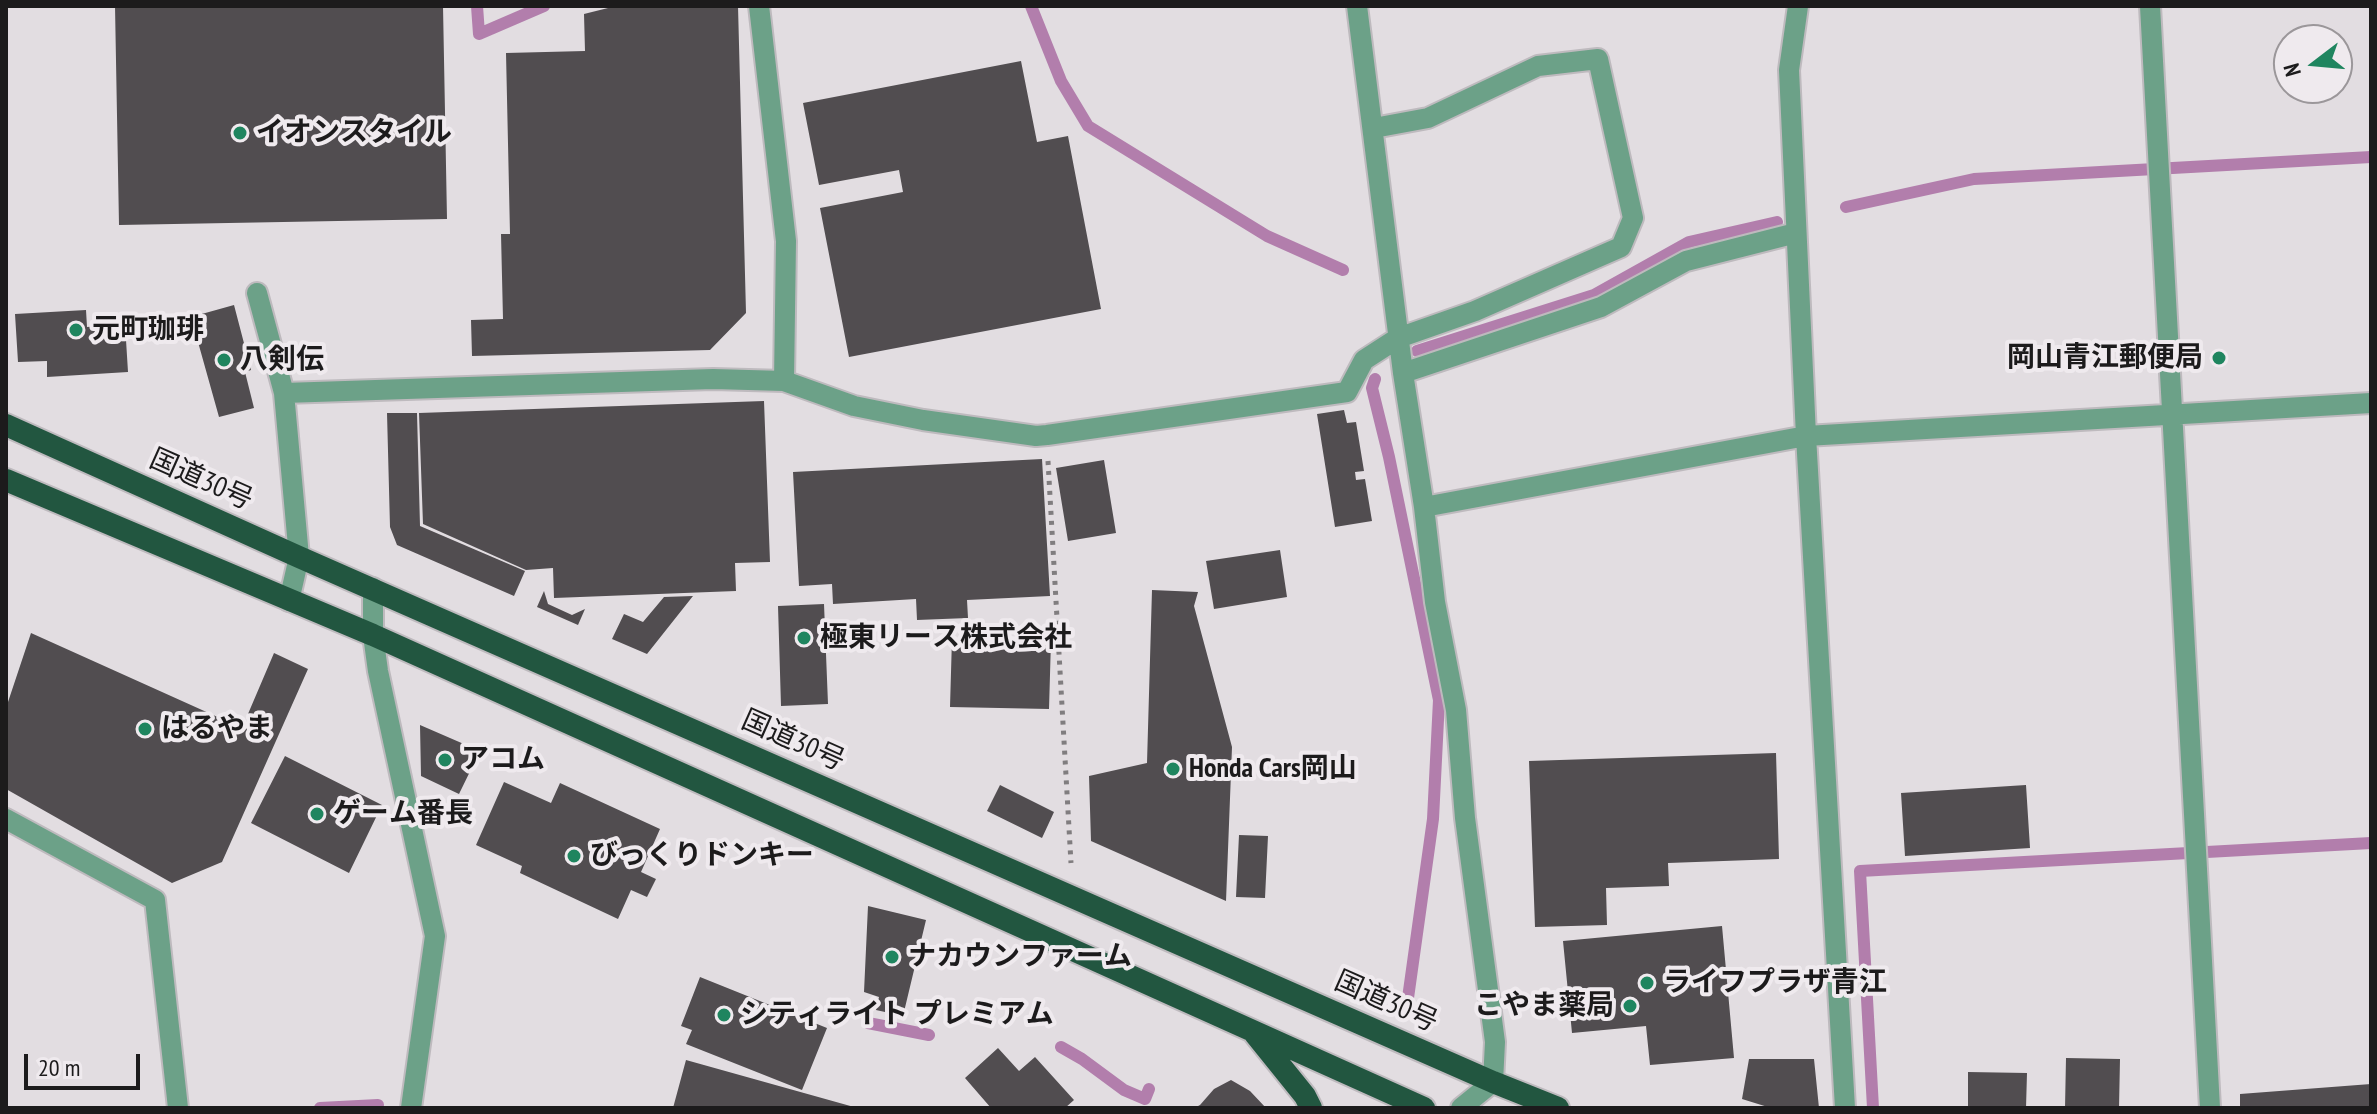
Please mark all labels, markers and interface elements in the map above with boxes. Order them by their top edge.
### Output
north arrow [2273,24,2353,104]
text: N [2277,60,2307,80]
place label: イオンスタイル [256,116,452,150]
marker: イオンスタイル [231,124,249,142]
place label: 元町珈琲 [92,313,204,347]
marker: 元町珈琲 [67,321,85,339]
place label: 岡山青江郵便局 [2007,341,2203,375]
place label: 八剣伝 [240,343,324,377]
marker: 岡山青江郵便局 [2210,349,2228,367]
marker: 八剣伝 [215,351,233,369]
street label: 国道30号 [144,442,258,518]
place label: 極東リース株式会社 [820,621,1072,655]
marker: 極東リース株式会社 [795,629,813,647]
street label: 国道30号 [736,703,850,779]
place label: はるやま [161,712,273,746]
marker: はるやま [136,720,154,738]
place label: アコム [461,743,545,777]
marker: アコム [436,751,454,769]
place label: Honda Cars岡山 [1189,752,1357,786]
marker: Honda Cars岡山 [1164,760,1182,778]
place label: ゲーム番長 [333,797,473,831]
marker: ゲーム番長 [308,805,326,823]
place label: びっくりドンキー [590,839,814,873]
marker: びっくりドンキー [565,847,583,865]
place label: ナカウンファーム [908,940,1132,974]
marker: ナカウンファーム [883,948,901,966]
street label: 国道30号 [1329,964,1443,1040]
place label: ライフプラザ青江 [1663,966,1887,1000]
marker: ライフプラザ青江 [1638,974,1656,992]
place label: こやま薬局 [1474,989,1614,1023]
marker: こやま薬局 [1621,997,1639,1015]
place label: シティライト プレミアム [740,998,1054,1032]
marker: シティライト プレミアム [715,1006,733,1024]
scale bar [28,1038,144,1088]
text: 20 m [38,1052,80,1083]

